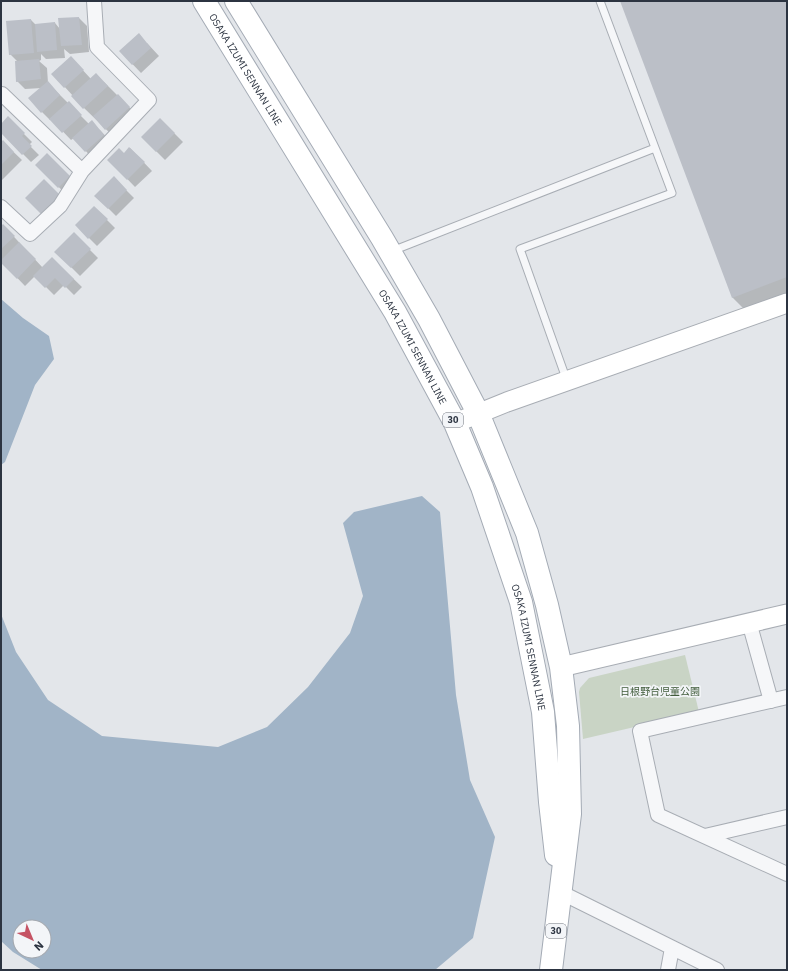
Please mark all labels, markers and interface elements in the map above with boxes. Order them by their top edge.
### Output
street label: OSAKA IZUMI SENNAN LINE [206,11,285,128]
street label: OSAKA IZUMI SENNAN LINE [376,287,450,407]
road number: 30 [443,413,463,427]
street label: OSAKA IZUMI SENNAN LINE [508,582,549,712]
park label: 日根野台児童公園 [620,685,700,698]
north arrow [12,919,52,959]
road number: 30 [546,924,566,938]
text: N [31,938,47,954]

